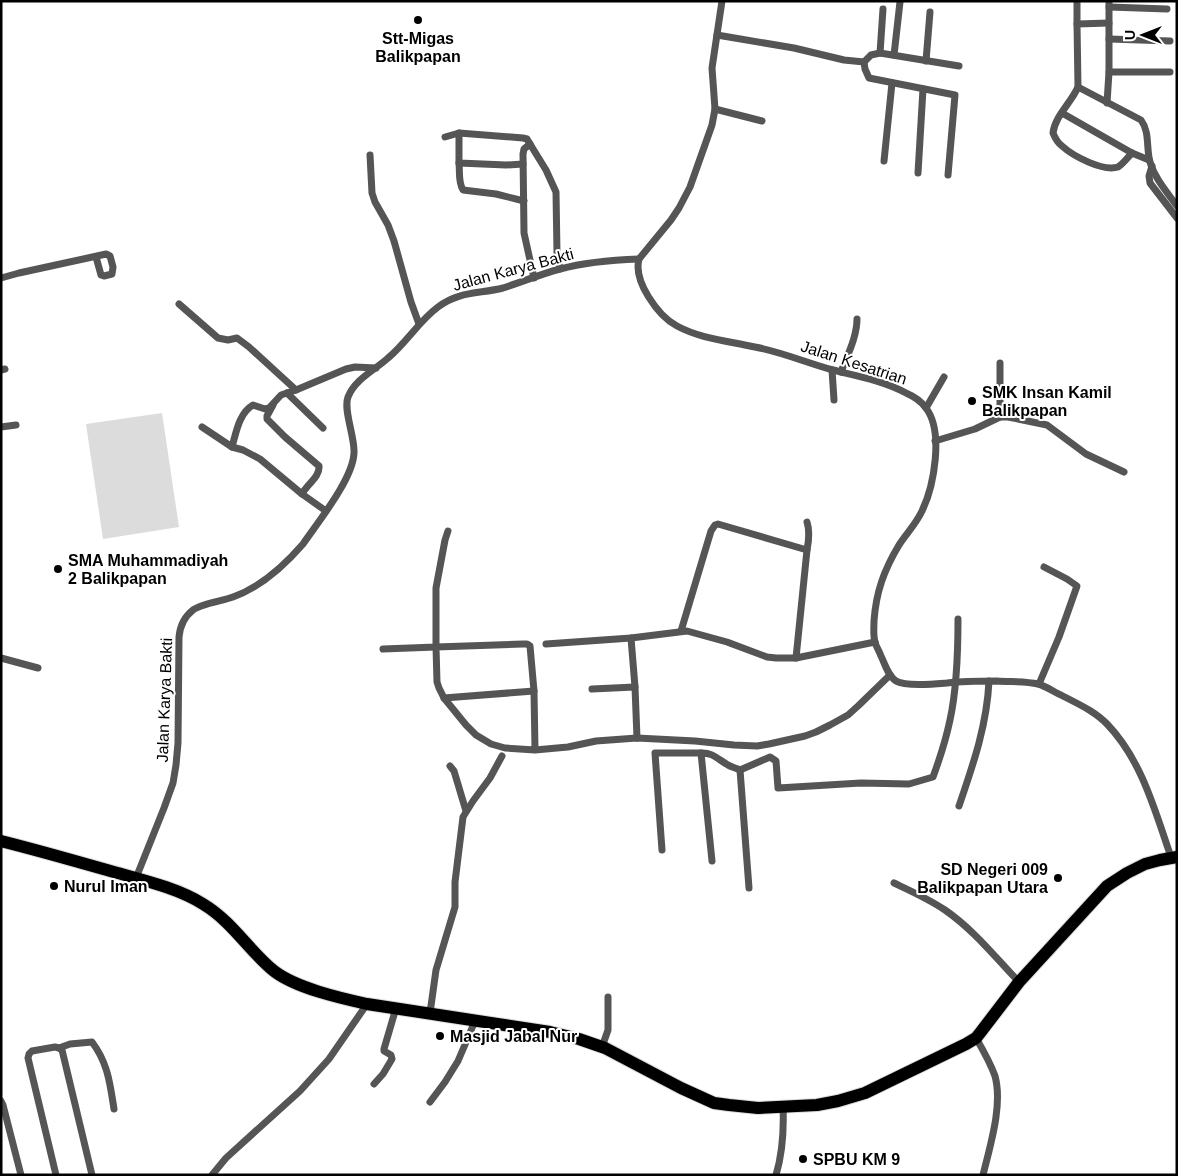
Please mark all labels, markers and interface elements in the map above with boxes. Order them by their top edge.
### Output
north arrow [1118,10,1168,60]
marker: Stt-Migas Balikpapan [412,14,424,26]
place label: Stt-Migas Balikpapan [375,30,461,65]
text: U [1122,30,1138,40]
street label: Jalan Karya Bakti [451,245,575,294]
street label: Jalan Kesatrian [799,337,909,388]
place label: SMK Insan Kamil Balikpapan [982,384,1112,419]
marker: SMK Insan Kamil Balikpapan [966,395,978,407]
place label: SMA Muhammadiyah 2 Balikpapan [68,552,228,587]
marker: SMA Muhammadiyah 2 Balikpapan [52,563,64,575]
street label: Jalan Karya Bakti [154,638,175,763]
place label: SD Negeri 009 Balikpapan Utara [917,861,1048,896]
marker: SD Negeri 009 Balikpapan Utara [1052,872,1064,884]
place label: Nurul Iman [64,878,148,895]
marker: Nurul Iman [48,880,60,892]
place label: Masjid Jabal Nur [450,1028,577,1045]
marker: Masjid Jabal Nur [434,1030,446,1042]
place label: SPBU KM 9 [813,1151,900,1168]
marker: SPBU KM 9 [797,1153,809,1165]

